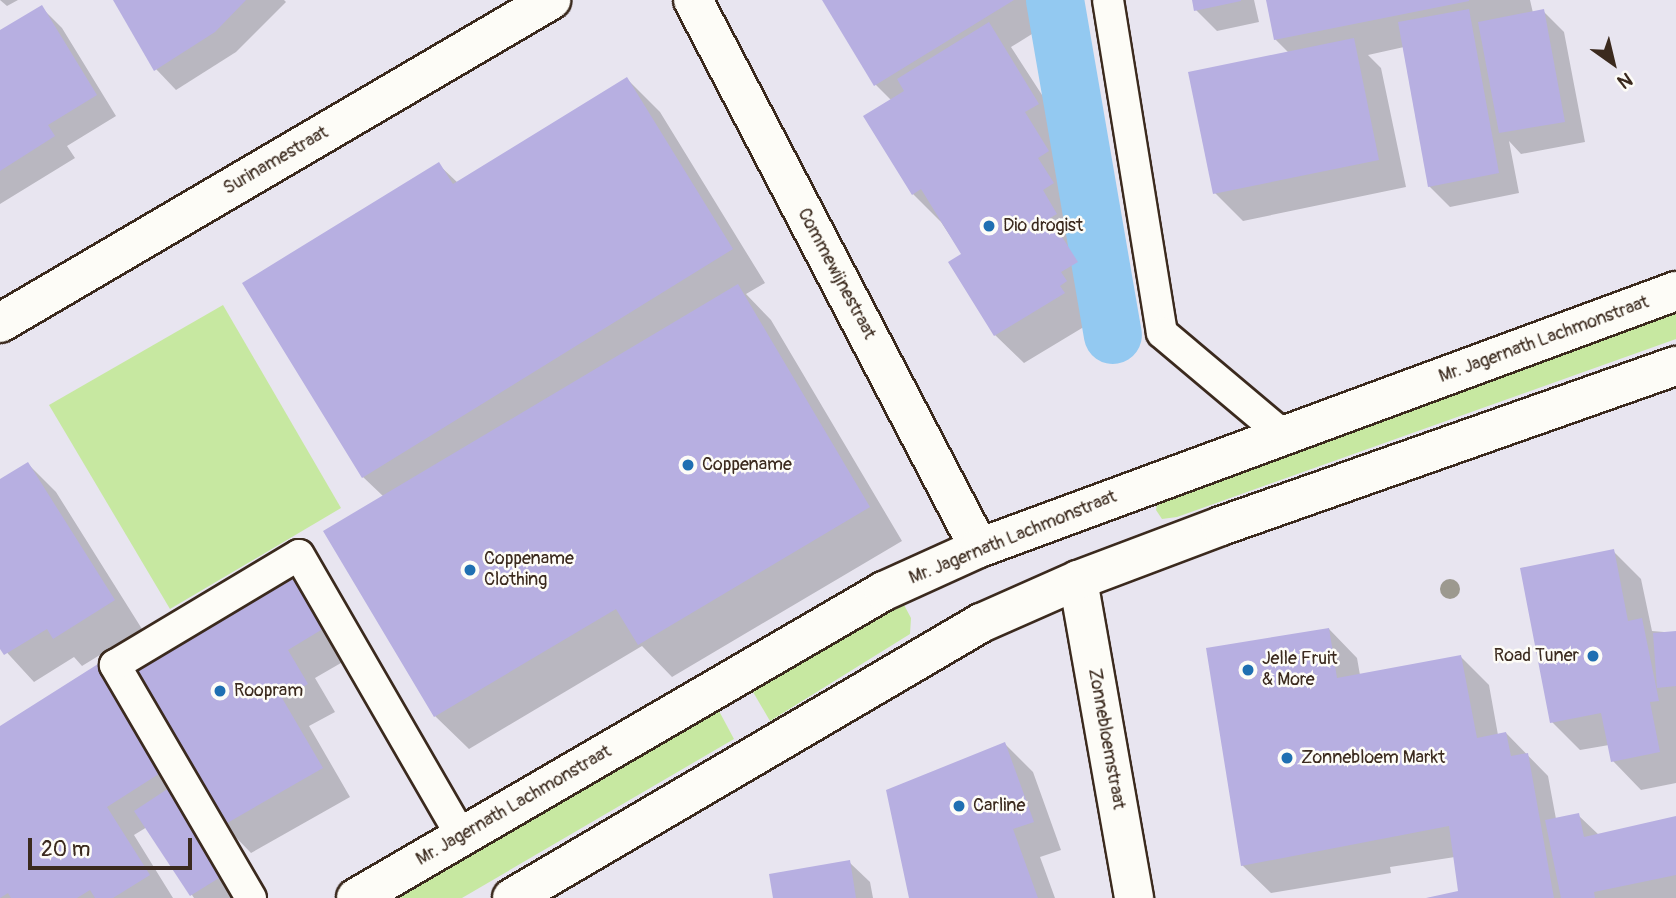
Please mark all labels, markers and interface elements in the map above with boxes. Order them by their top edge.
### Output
north arrow [1578,28,1648,98]
text: N [1613,67,1637,94]
street label: Surinamestraat [220,122,332,200]
street label: Commewijnestraat [792,205,880,343]
place label: Dio drogist [1003,215,1083,237]
marker: Dio drogist [981,218,997,234]
street label: Mr. Jagernath Lachmonstraat [1436,292,1652,388]
place label: Coppename [702,454,792,476]
marker: Coppename [680,457,696,473]
street label: Mr. Jagernath Lachmonstraat [906,486,1120,590]
place label: Coppename Clothing [484,549,574,592]
marker: Coppename Clothing [462,562,478,578]
place label: Road Tuner [1494,645,1579,667]
marker: Road Tuner [1585,648,1601,664]
place label: Jelle Fruit & More [1262,649,1338,692]
marker: Jelle Fruit & More [1240,662,1256,678]
street label: Zonnebloemstraat [1083,667,1129,811]
place label: Roopram [234,680,303,702]
marker: Roopram [212,683,228,699]
street label: Mr. Jagernath Lachmonstraat [413,741,615,871]
place label: Zonnebloem Markt [1301,747,1445,769]
marker: Zonnebloem Markt [1279,750,1295,766]
place label: Carline [973,795,1025,817]
marker: Carline [951,798,967,814]
scale bar [32,824,196,868]
text: 20 m [41,836,90,863]

